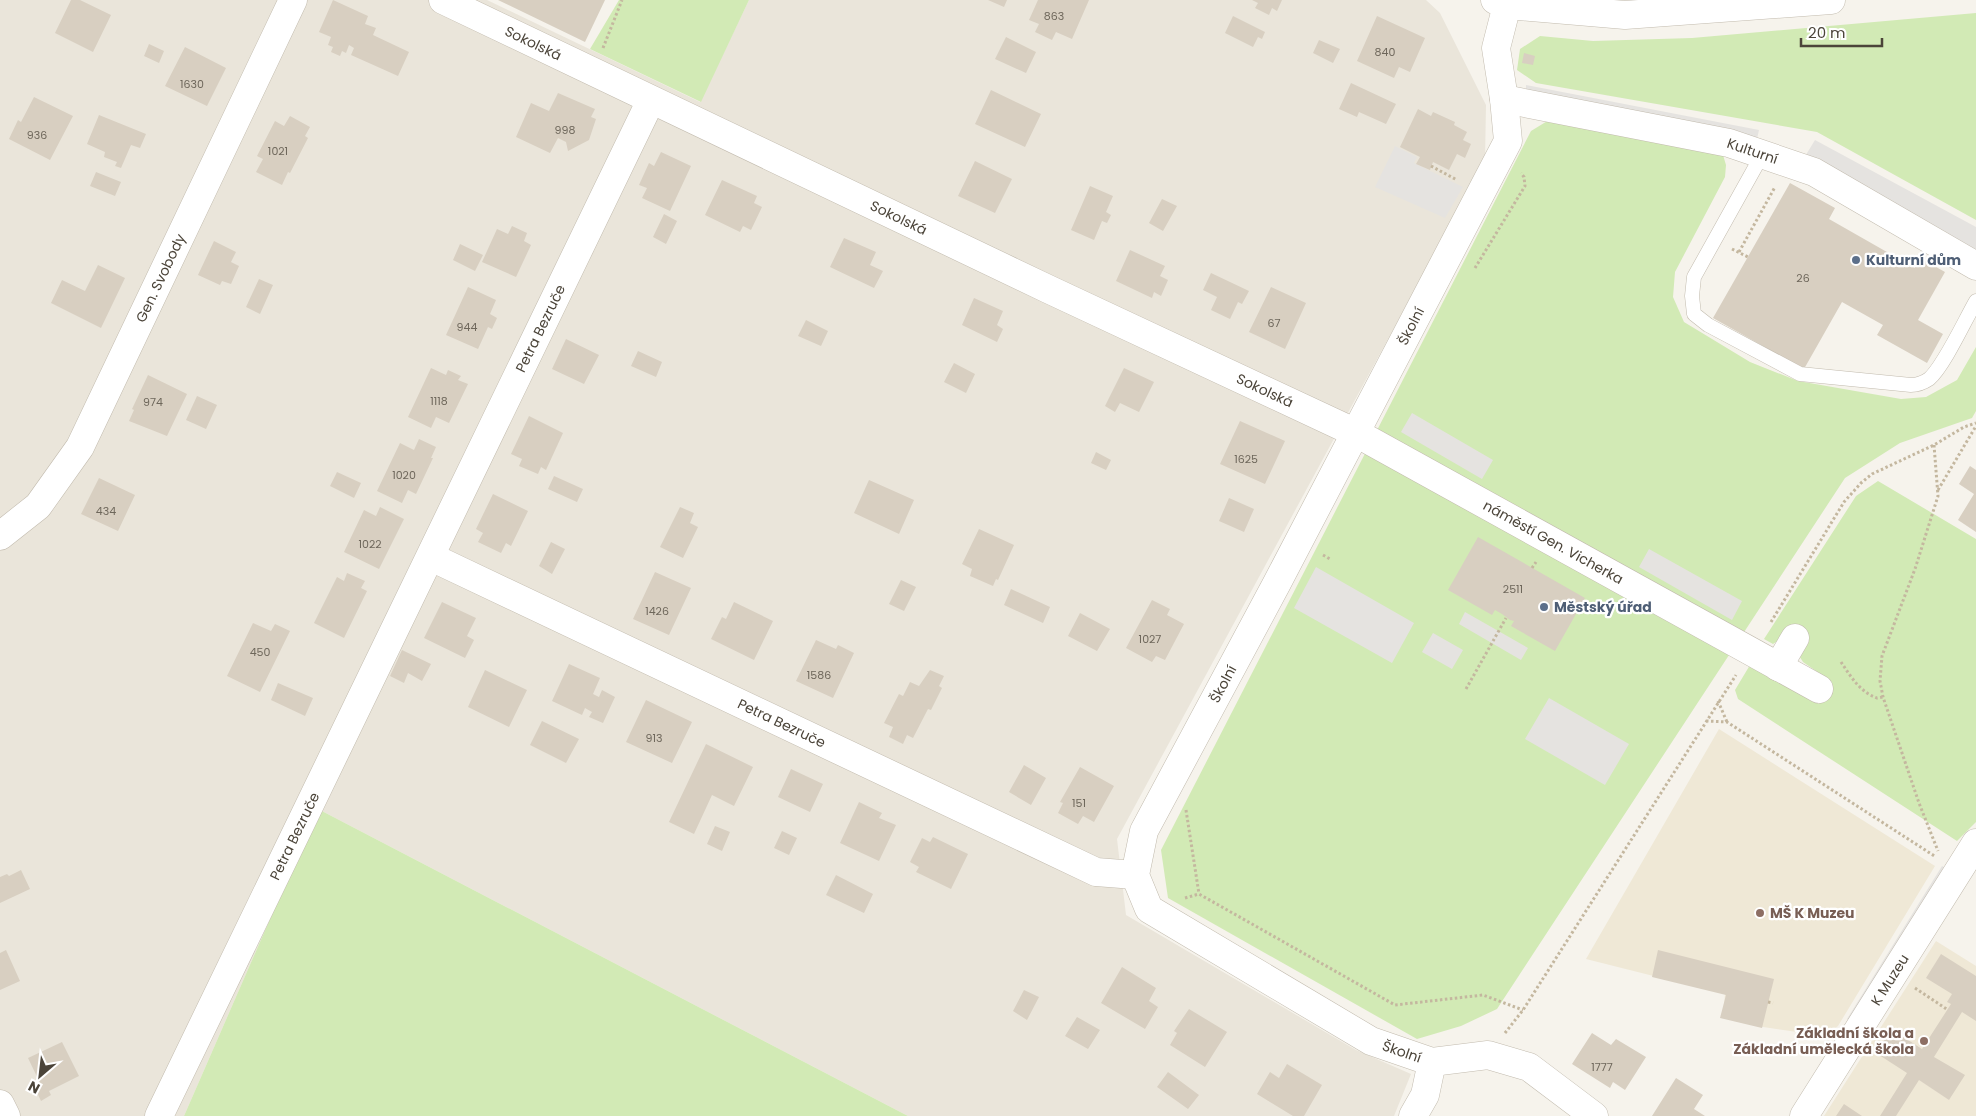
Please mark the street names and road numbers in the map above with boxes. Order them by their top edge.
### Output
street label: Sokolská [501,21,565,65]
street label: Kulturní [1724,133,1781,169]
street label: Sokolská [867,196,930,240]
street label: Gen. Svobody [131,230,190,326]
street label: Petra Bezruče [511,281,570,376]
street label: Školní [1393,303,1429,348]
street label: Sokolská [1233,369,1297,412]
street label: náměstí Gen. Vicherka [1480,495,1627,589]
street label: Školní [1205,661,1242,706]
street label: Petra Bezruče [734,694,829,753]
street label: Petra Bezruče [265,789,324,883]
street label: K Muzeu [1866,950,1914,1009]
street label: Školní [1380,1036,1425,1068]

